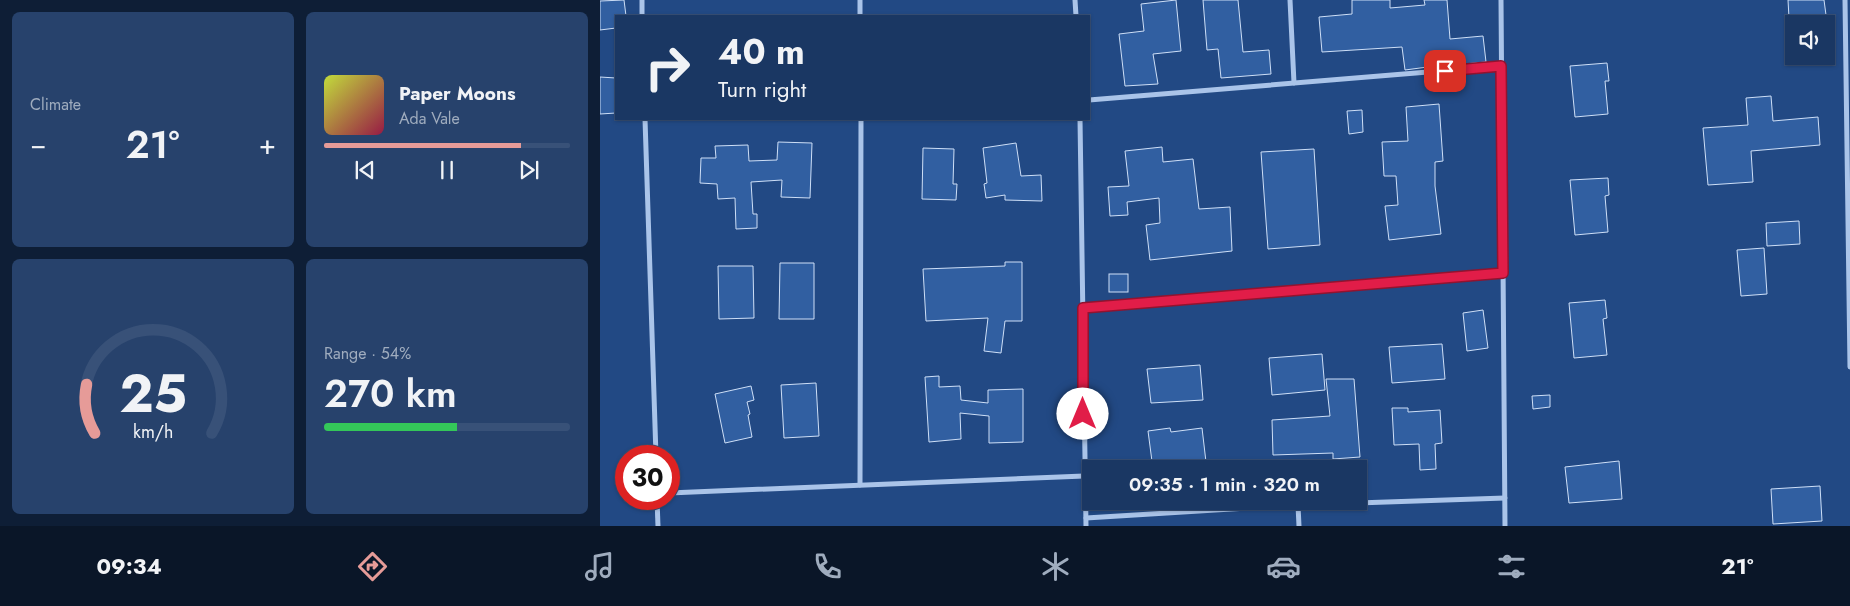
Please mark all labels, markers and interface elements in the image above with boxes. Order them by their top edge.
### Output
map controls [1785,15,1835,65]
button: sound [1785,15,1835,65]
text: 40 m [718,27,805,77]
icon: right [635,35,700,100]
pin [1424,50,1466,92]
icon: arrive [1431,57,1459,85]
text: Turn right [718,73,806,105]
text: Paper Moons [399,80,516,107]
text: Climate [30,93,81,116]
text: Ada Vale [399,107,460,130]
text: 21° [126,117,179,172]
text: − [30,124,47,165]
text: + [259,124,276,165]
icon: previous [351,156,379,184]
icon: pause [433,156,461,184]
icon: next [515,156,543,184]
text: Range · 54% [324,342,411,365]
text: 25 [119,356,187,432]
text: 270 km [324,366,457,421]
position arrow [1056,387,1108,439]
text: km/h [133,419,173,445]
speed limit sign: 30 [615,445,680,510]
text: 09:35 · 1 min · 320 m [1129,471,1320,498]
icon: directions [355,549,390,584]
icon: music [582,549,617,584]
icon: phone [810,549,845,584]
icon: climate [1038,549,1073,584]
icon: car [1266,549,1301,584]
icon: filters [1494,549,1529,584]
text: 09:34 [96,550,162,582]
text: 21° [1721,550,1754,582]

